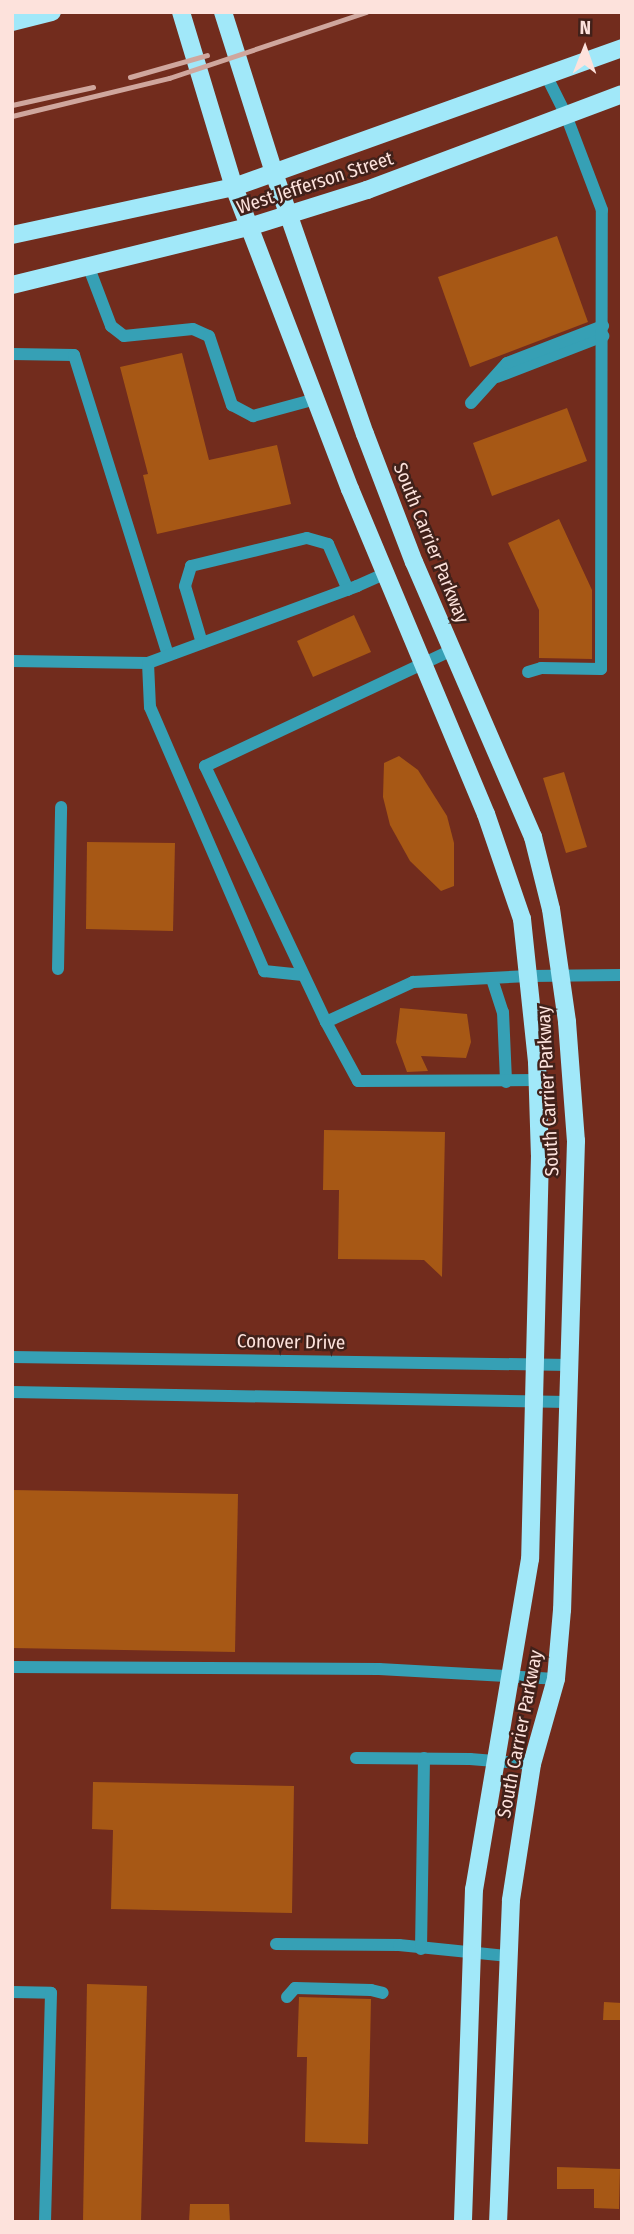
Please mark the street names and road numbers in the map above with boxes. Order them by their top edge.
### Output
street label: West Jefferson Street [234,147,396,219]
street label: South Carrier Parkway [388,460,474,626]
street label: South Carrier Parkway [532,1005,564,1177]
street label: Conover Drive [237,1330,345,1354]
street label: South Carrier Parkway [493,1648,547,1820]

